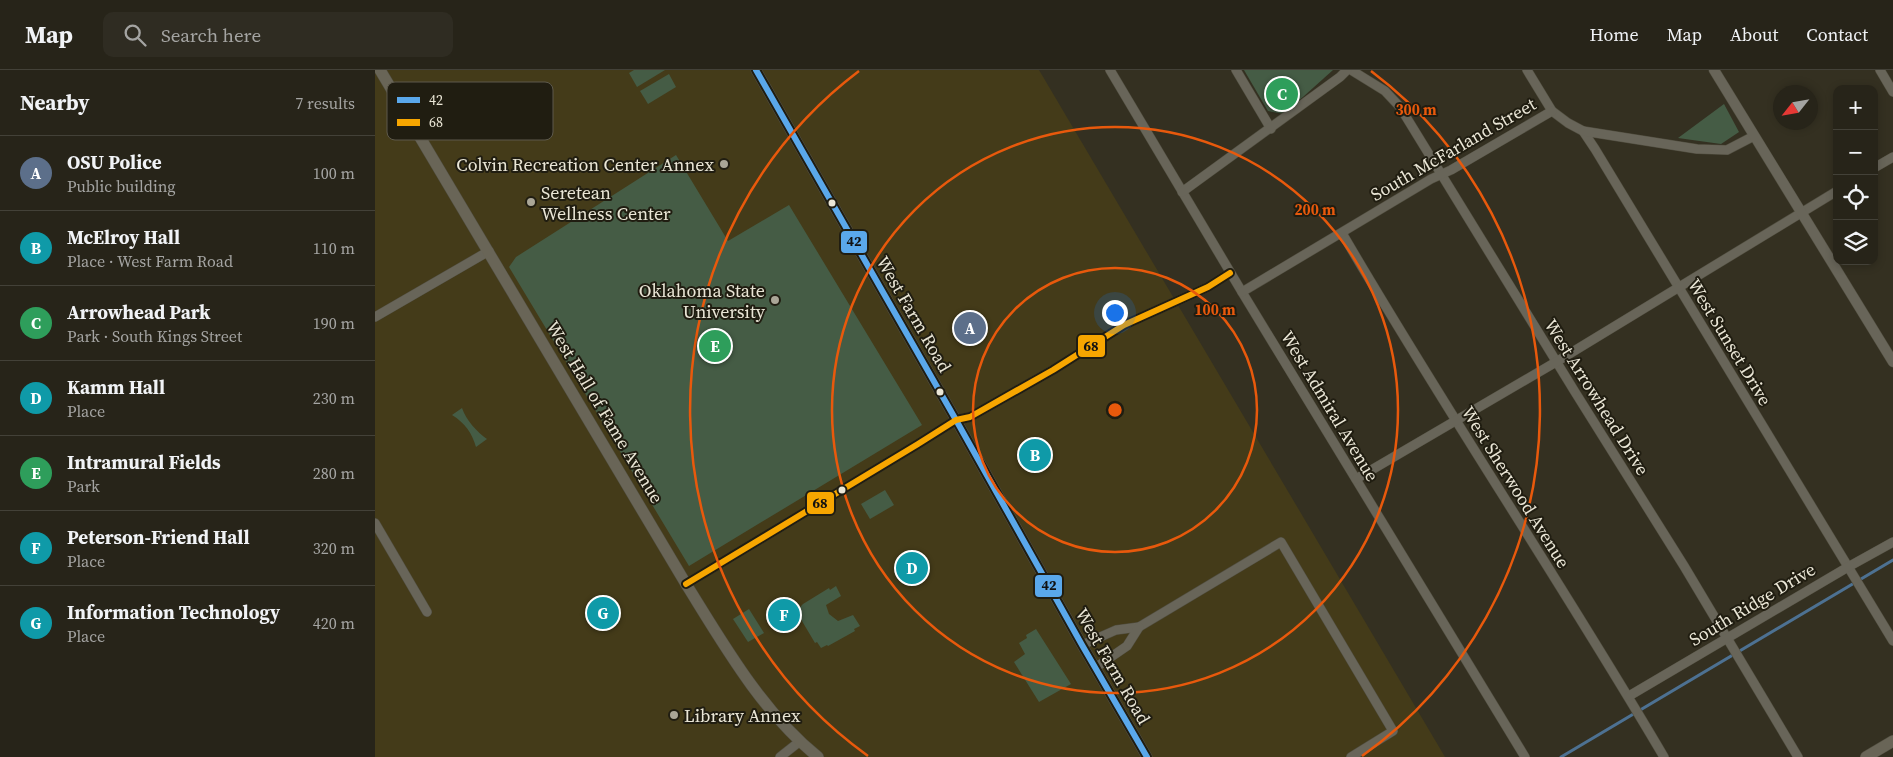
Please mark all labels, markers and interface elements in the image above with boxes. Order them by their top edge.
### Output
search box [103,12,453,57]
text: Map [25,18,73,51]
icon: search [121,21,149,49]
text: Search here [161,22,261,48]
text: Home [1590,22,1639,47]
text: Map [1667,22,1702,47]
text: About [1730,22,1778,47]
text: Contact [1806,22,1868,47]
pin: C [1266,75,1298,113]
legend [387,82,553,140]
north arrow [1773,85,1818,130]
map controls [1833,85,1878,265]
button: + [1833,85,1878,130]
text: Nearby [20,88,90,117]
text: 42 [429,90,443,110]
street label: South McFarland Street [1366,91,1540,207]
text: 7 results [295,92,355,114]
text: 300 m [1395,99,1437,120]
text: 68 [429,112,443,132]
button: − [1833,130,1878,175]
text: OSU Police [67,149,162,175]
place label: Colvin Recreation Center Annex [456,152,715,177]
marker: Colvin Recreation Center Annex [718,158,730,170]
text: A [31,162,41,184]
text: 100 m [313,162,355,184]
text: Public building [67,175,176,197]
button: locate [1833,175,1878,220]
place label: Seretean Wellness Center [541,180,671,226]
marker: Seretean Wellness Center [525,196,537,208]
unlabelled marker [827,198,837,208]
text: 200 m [1294,199,1336,220]
button: layers [1833,220,1878,265]
text: McElroy Hall [67,224,180,250]
line badge: 42 [840,230,868,254]
text: 42 [846,231,862,251]
text: B [31,237,41,259]
text: 110 m [313,237,355,259]
text: Place · West Farm Road [67,250,233,272]
street label: West Farm Road [871,251,957,377]
street label: West Sunset Drive [1682,274,1778,410]
place label: Oklahoma State University [639,278,766,324]
marker: Oklahoma State University [769,294,781,306]
text: Arrowhead Park [67,299,210,325]
text: 100 m [1194,299,1236,320]
your location [1102,300,1128,326]
pin: A [954,309,986,347]
text: C [31,312,41,334]
text: 190 m [313,312,355,334]
street label: West Arrowhead Drive [1539,314,1655,480]
street label: West Hall of Fame Avenue [540,316,670,508]
text: Park · South Kings Street [67,325,242,347]
street label: West Admiral Avenue [1275,326,1385,486]
pin: E [699,327,731,365]
line badge: 68 [1077,334,1106,358]
text: 68 [1083,336,1099,356]
text: Kamm Hall [67,374,165,400]
text: D [30,387,42,409]
text: 230 m [313,387,355,409]
unlabelled marker [935,387,945,397]
text: Place [67,400,105,422]
centre of rings [1106,401,1124,419]
street label: West Sherwood Avenue [1456,401,1576,573]
pin: B [1019,436,1051,474]
text: Intramural Fields [67,449,221,475]
text: E [31,462,41,484]
text: 280 m [313,462,355,484]
text: Park [67,475,100,497]
unlabelled marker [837,485,847,495]
line badge: 68 [806,491,835,515]
text: 68 [812,493,828,513]
text: Peterson-Friend Hall [67,524,250,550]
text: F [31,537,41,559]
text: 320 m [313,537,355,559]
pin: D [896,549,928,587]
text: Place [67,550,105,572]
street label: South Ridge Drive [1684,556,1820,652]
line badge: 42 [1034,574,1063,598]
text: 42 [1041,575,1057,595]
pin: G [587,594,619,632]
pin: F [768,596,800,634]
text: Information Technology [67,599,280,625]
street label: West Farm Road [1070,603,1156,729]
text: G [31,612,41,634]
text: 420 m [313,612,355,634]
text: Place [67,625,105,647]
place label: Library Annex [684,703,801,728]
marker: Library Annex [668,709,680,721]

